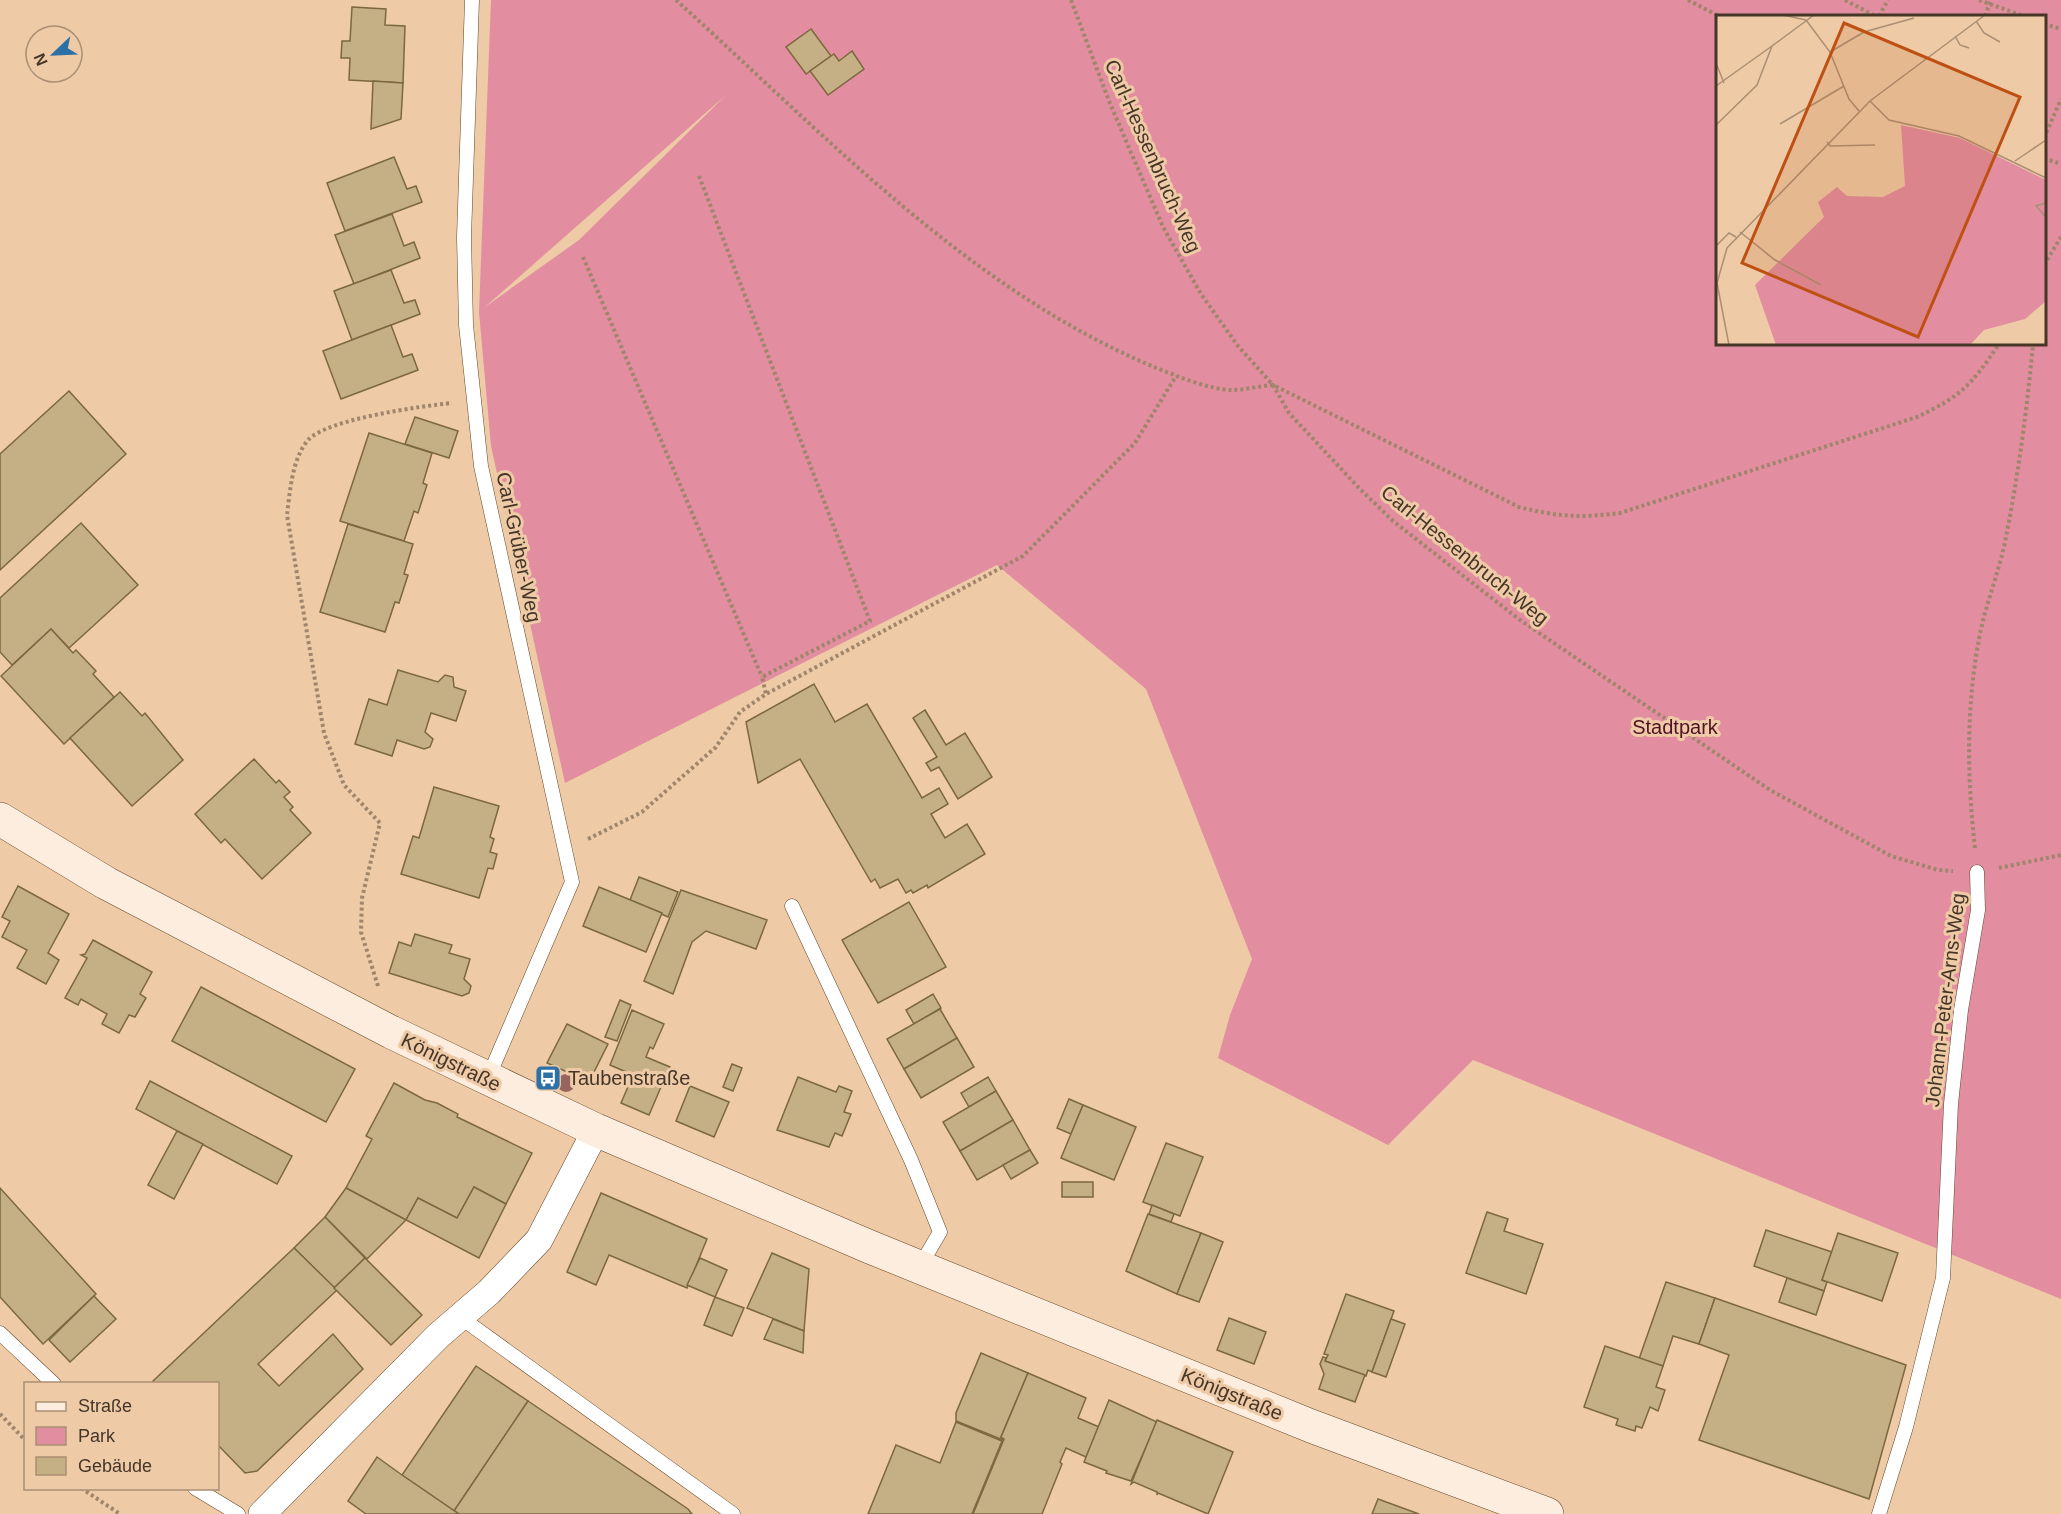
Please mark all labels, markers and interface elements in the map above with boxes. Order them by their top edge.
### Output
inset map [1716,15,2046,345]
north arrow [24,24,84,84]
text: N [31,51,51,68]
street label: Carl-Hessenbruch-Weg [1101,56,1205,256]
street label: Carl-Grüber-Weg [492,470,546,624]
street label: Carl-Hessenbruch-Weg [1377,481,1553,629]
park label: Stadtpark [1632,716,1719,738]
street label: Johann-Peter-Arns-Weg [1921,892,1969,1108]
street label: Königstraße [398,1028,504,1096]
bus stop icon: Taubenstraße [533,1063,563,1093]
place label: Taubenstraße [568,1067,690,1089]
street label: Königstraße [1178,1364,1286,1424]
legend [24,1382,219,1490]
text: Straße [78,1396,132,1416]
text: Park [78,1426,116,1446]
text: Gebäude [78,1456,152,1476]

